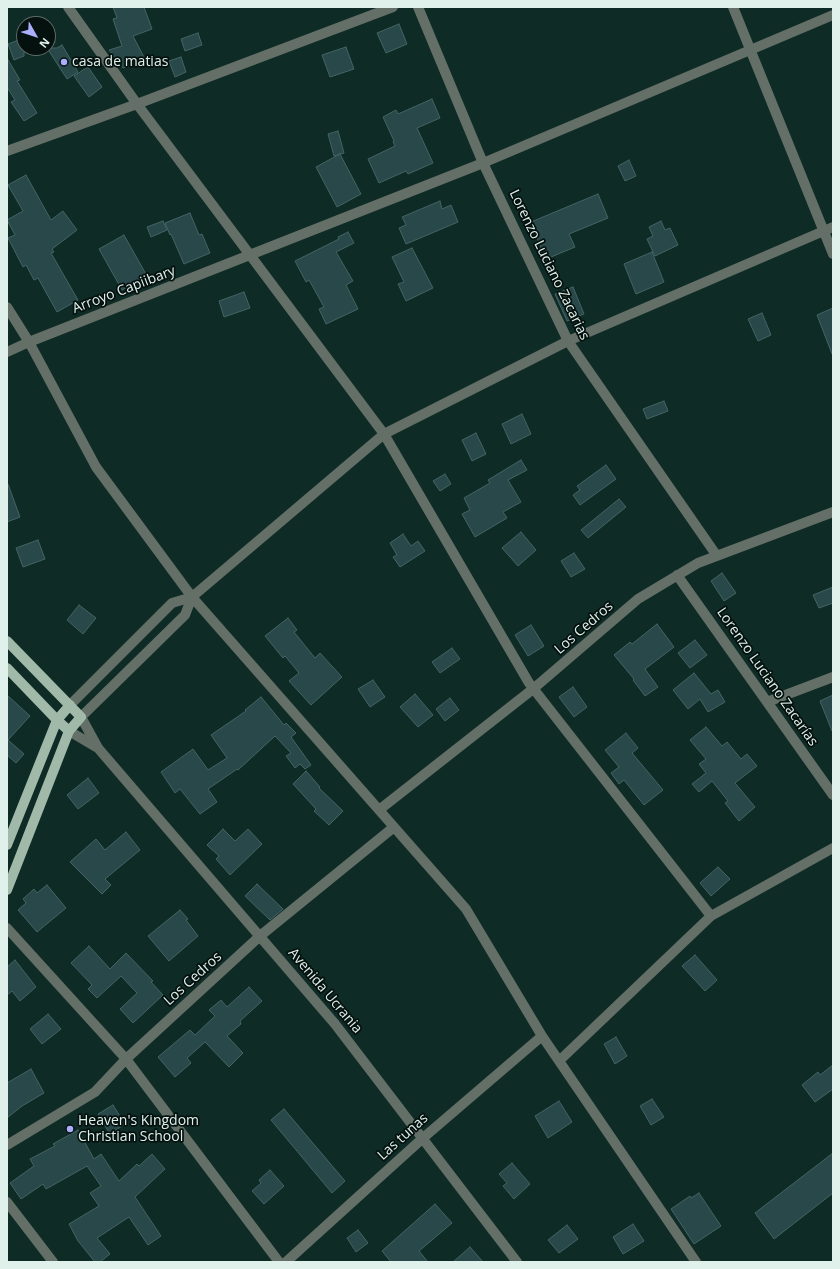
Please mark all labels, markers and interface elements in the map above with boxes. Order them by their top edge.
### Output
north arrow [16,16,56,56]
text: N [36,35,54,51]
place label: casa de matias [72,54,168,70]
marker: casa de matias [59,57,69,67]
street label: Lorenzo Luciano Zacarias [505,187,593,343]
street label: Arroyo Capiibary [70,263,178,317]
street label: Los Cedros [551,598,617,658]
street label: Lorenzo Luciano Zacarías [713,605,821,749]
street label: Avenida Ucrania [284,945,366,1037]
street label: Los Cedros [161,949,225,1009]
street label: Las tunas [374,1110,432,1164]
place label: Heaven's Kingdom Christian School [78,1113,199,1146]
marker: Heaven's Kingdom Christian School [65,1124,75,1134]

